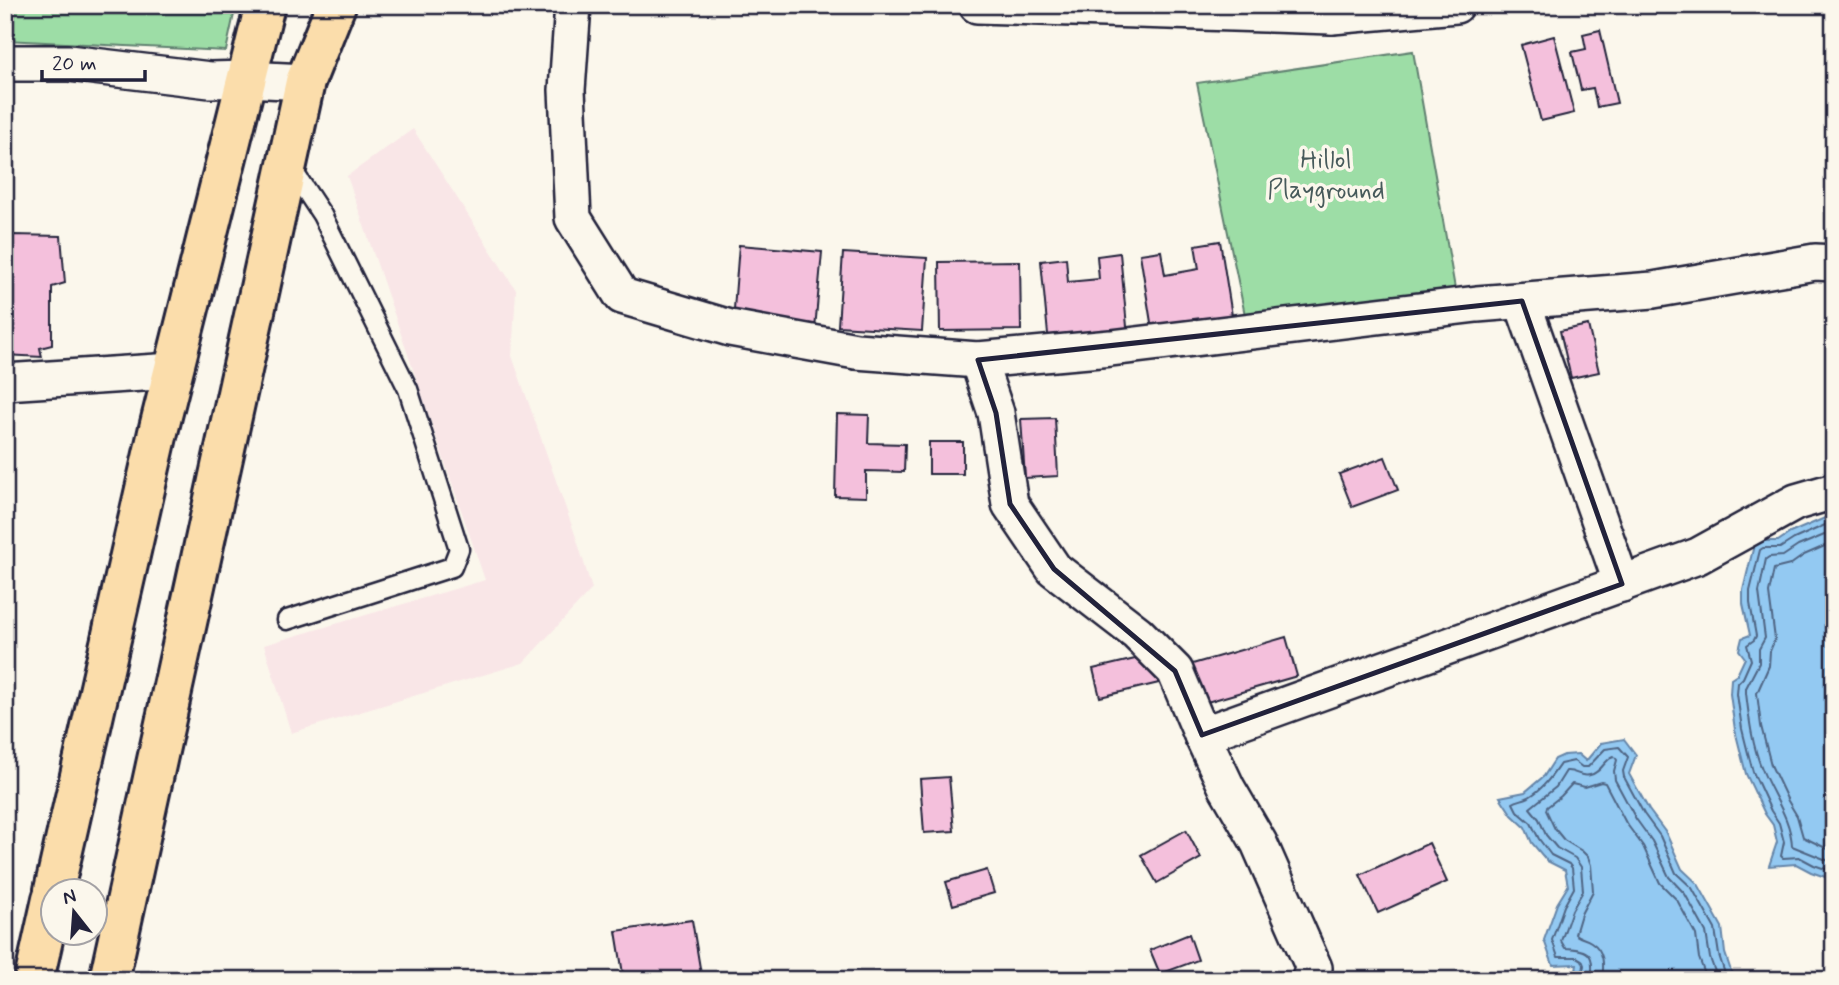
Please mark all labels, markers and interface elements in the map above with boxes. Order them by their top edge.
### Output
scale bar [42,38,145,82]
text: 20 m [52,50,97,78]
park label: Hillol Playground [1267,144,1385,208]
north arrow [38,876,108,946]
text: N [60,883,79,911]

